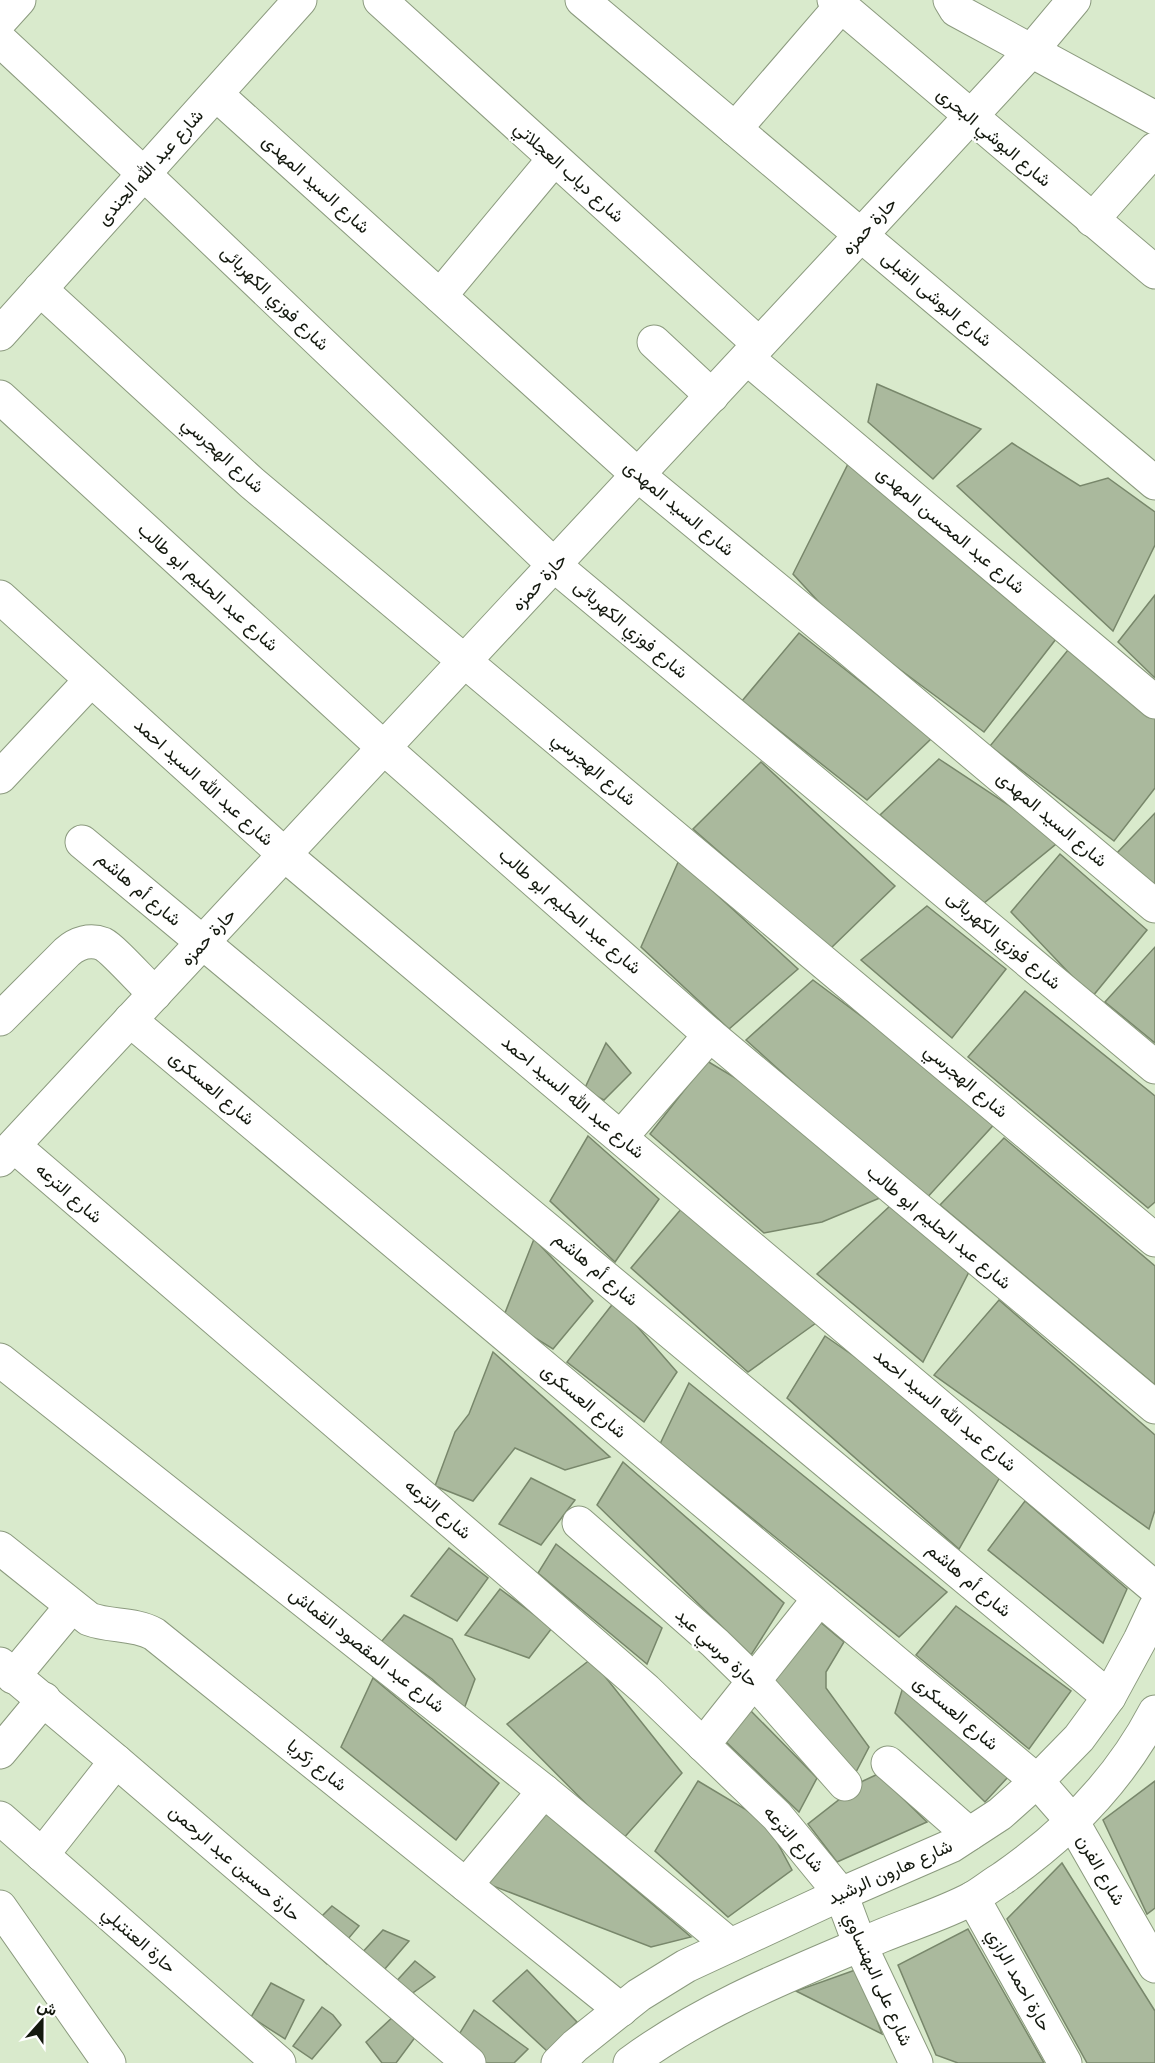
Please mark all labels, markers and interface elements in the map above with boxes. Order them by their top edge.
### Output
street label: شارع البوشي البحرى [930,81,1057,194]
street label: شارع عبد الله الجندى [91,103,209,230]
street label: شارع دياب العجلاتي [507,115,630,230]
street label: شارع السيد المهدى [257,128,376,239]
street label: حارة حمزه [835,191,902,260]
street label: شارع فوزي الكهربائى [213,239,335,358]
street label: شارع البوشى القبلى [877,245,998,352]
street label: شارع الهجرسي [175,411,270,501]
street label: شارع السيد المهدى [619,454,740,561]
street label: شارع عبد المحسن المهدى [872,460,1031,599]
street label: شارع عبد الحليم ابو طالب [132,517,284,657]
street label: حارة حمزه [505,547,572,616]
street label: شارع فوزي الكهربائى [567,573,694,686]
street label: شارع عبد الله السيد احمد [129,712,280,851]
street label: شارع الهجرسي [545,726,642,814]
street label: شارع السيد المهدى [992,765,1113,872]
street label: شارع عبد الحليم ابو طالب [494,842,647,980]
street label: شارع أم هاشم [92,846,187,931]
street label: شارع فوزي الكهربائى [940,884,1067,997]
street label: حارة حمزه [174,902,241,971]
street label: شارع عبد الله السيد احمد [496,1029,650,1164]
street label: شارع الهجرسي [917,1038,1014,1126]
street label: شارع العسكرى [164,1044,260,1131]
street label: شارع الترعه [31,1157,108,1229]
street label: شارع عبد الحليم ابو طالب [862,1159,1017,1295]
street label: شارع أم هاشم [549,1226,644,1311]
street label: شارع عبد الله السيد احمد [868,1342,1022,1477]
street label: شارع العسكرى [536,1357,632,1444]
street label: شارع الترعه [400,1473,477,1545]
street label: شارع أم هاشم [922,1537,1017,1622]
street label: شارع عبد المقصود القماش [284,1581,450,1718]
street label: حارة مرسي عيد [668,1602,765,1695]
street label: شارع العسكرى [908,1669,1004,1756]
street label: شارع زكريا [282,1733,353,1797]
street label: حارة حسين عبد الرحمن [164,1798,307,1927]
street label: شارع الترعه [758,1800,830,1877]
street label: شارع الفرن [1071,1830,1132,1910]
street label: شارع هارون الرشيد [823,1833,956,1910]
street label: حارة العنتبلي [95,1900,182,1981]
street label: شارع على البهنساوي [835,1908,919,2051]
street label: حارة احمد الرازي [978,1924,1058,2037]
north arrow [12,1991,72,2051]
text: ش [34,1993,60,2022]

